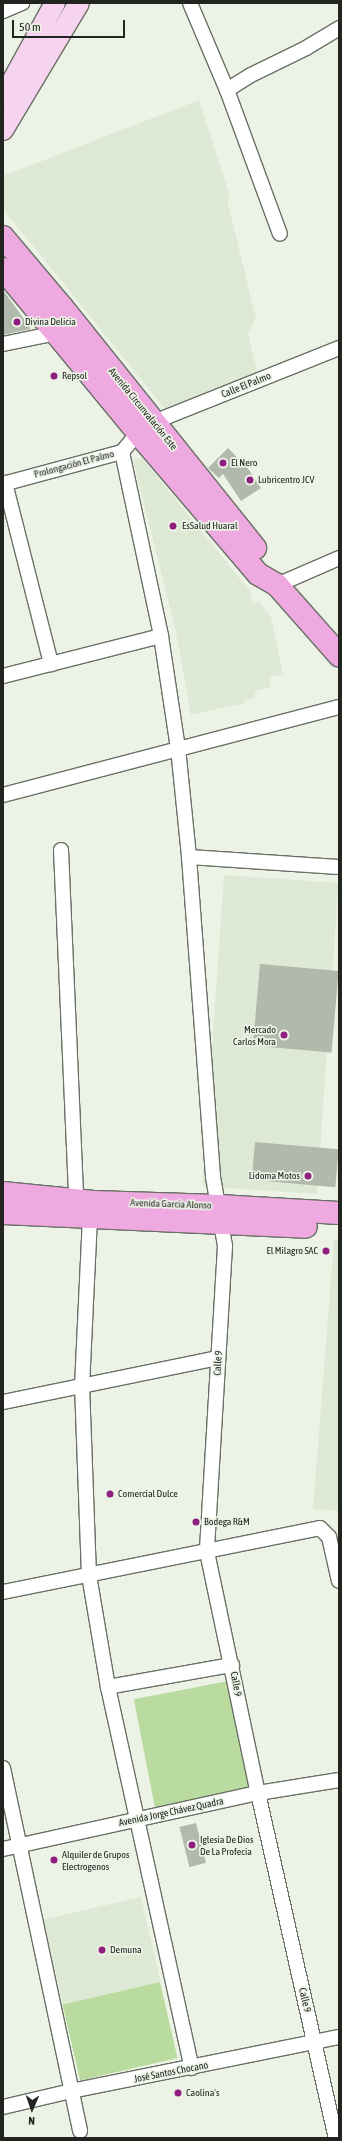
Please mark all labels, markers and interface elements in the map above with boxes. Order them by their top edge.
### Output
scale bar [14,12,127,38]
text: 50 m [19,20,41,34]
place label: Divina Delicia [25,316,76,328]
marker: Divina Delicia [12,317,22,327]
street label: Avenida Circunvalación Este [106,365,180,453]
place label: Repsol [62,370,87,382]
street label: Calle El Palmo [219,370,273,400]
marker: Repsol [49,371,59,381]
street label: Prolongación El Palmo [33,448,115,480]
place label: El Nero [231,457,257,469]
marker: El Nero [218,458,228,468]
place label: Lubricentro JCV [258,474,314,486]
marker: Lubricentro JCV [245,475,255,485]
marker: EsSalud Huaral [167,520,179,532]
place label: EsSalud Huaral [182,520,238,532]
place label: Mercado Carlos Mora [233,1023,276,1046]
marker: Mercado Carlos Mora [279,1030,289,1040]
place label: Lidoma Motos [249,1170,300,1182]
marker: Lidoma Motos [303,1171,313,1181]
street label: Avenida Garcia Alonso [130,1197,212,1211]
place label: El Milagro SAC [267,1245,318,1257]
marker: El Milagro SAC [321,1246,331,1256]
street label: Calle 9 [211,1350,225,1376]
place label: Comercial Dulce [118,1488,178,1500]
marker: Comercial Dulce [105,1489,115,1499]
place label: Bodega R&M [204,1516,250,1528]
marker: Bodega R&M [191,1517,201,1527]
street label: Calle 9 [228,1671,244,1697]
street label: Avenida Jorge Chávez Quadra [117,1795,225,1829]
place label: Iglesia De Dios De La Profecia [200,1833,253,1856]
marker: Iglesia De Dios De La Profecia [187,1840,197,1850]
place label: Alquiler de Grupos Electrogenos [62,1848,129,1872]
marker: Alquiler de Grupos Electrogenos [49,1855,59,1865]
place label: Demuna [110,1944,142,1956]
marker: Demuna [97,1945,107,1955]
street label: Calle 9 [296,1986,314,2014]
street label: José Santos Chocano [133,2059,209,2085]
place label: Caolina's [186,2087,219,2099]
marker: Caolina's [173,2088,183,2098]
north arrow [12,2089,52,2129]
text: N [28,2115,35,2127]

